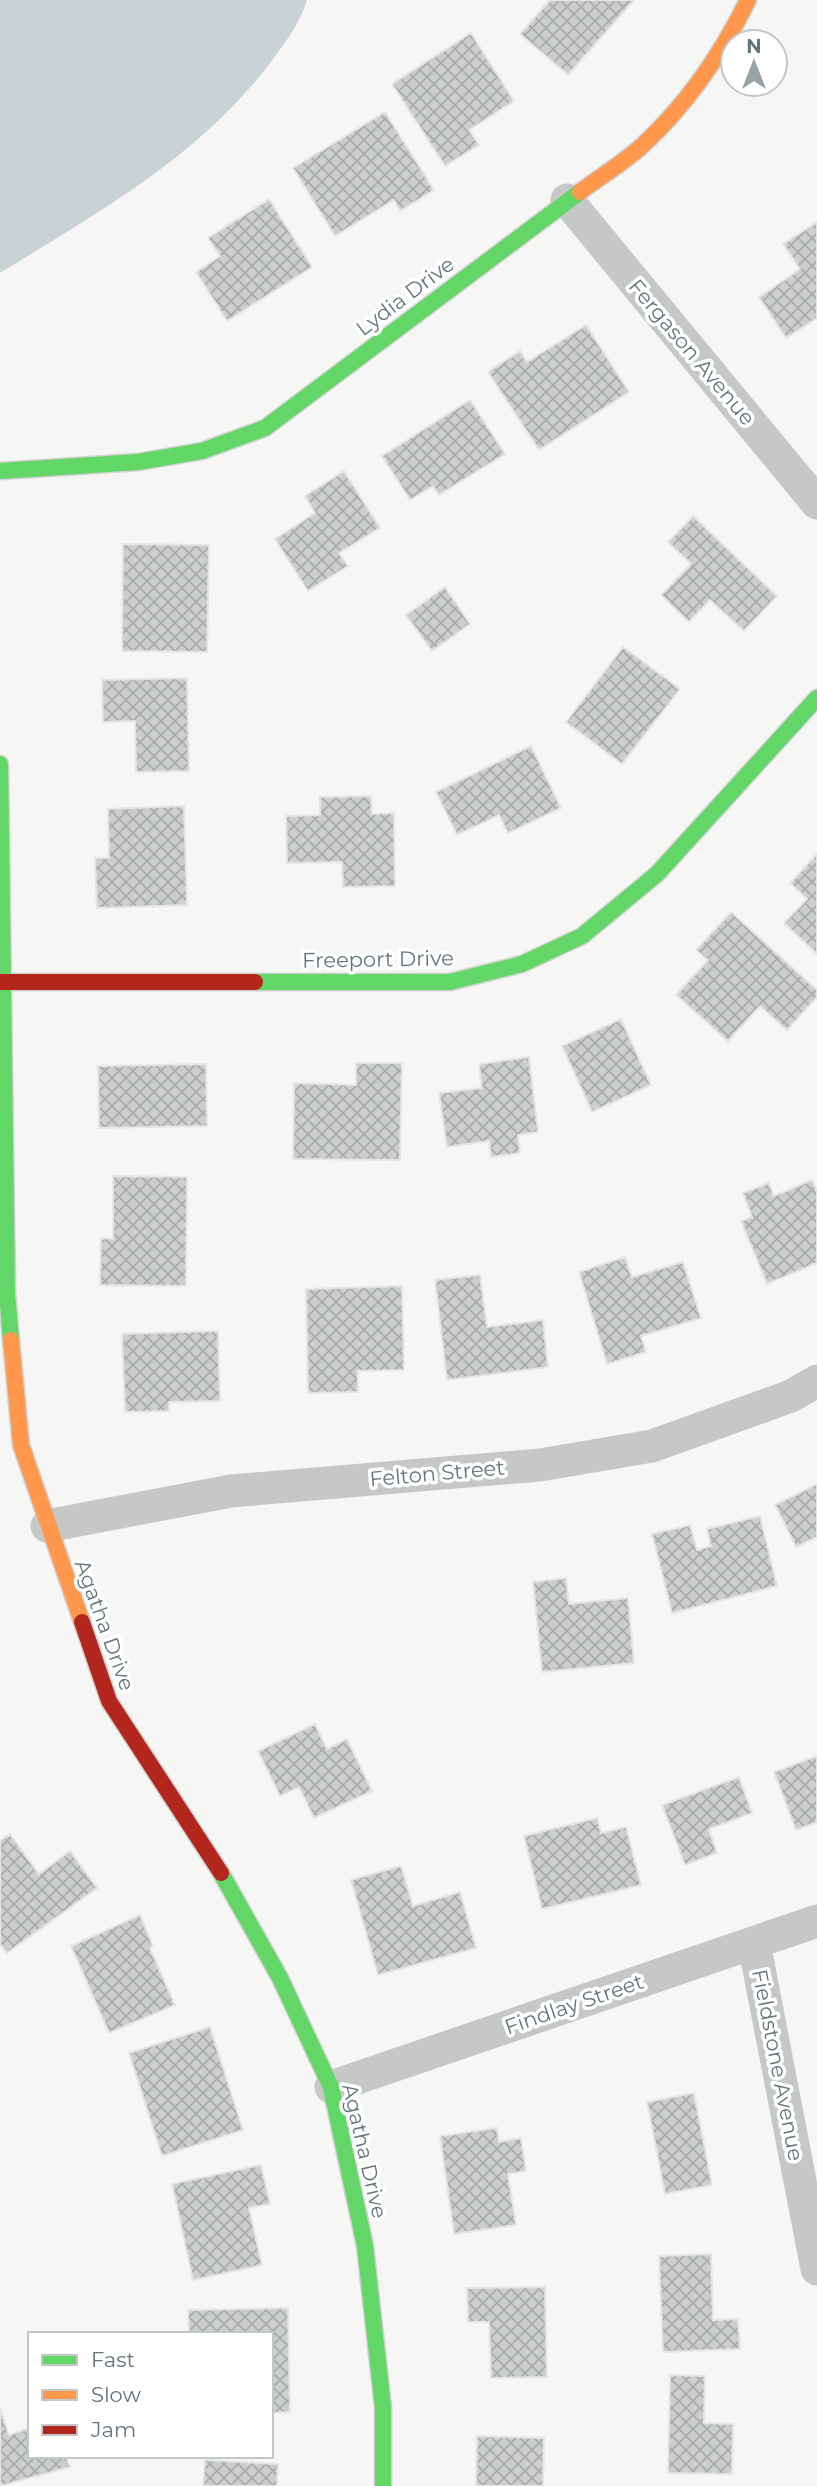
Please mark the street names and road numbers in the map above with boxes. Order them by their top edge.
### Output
street label: Lydia Drive [351,251,459,341]
street label: Fergason Avenue [624,274,760,430]
street label: Freeport Drive [302,945,454,973]
street label: Felton Street [368,1455,506,1491]
street label: Agatha Drive [70,1556,140,1694]
street label: Fieldstone Avenue [747,1967,809,2163]
street label: Findlay Street [501,1969,647,2039]
street label: Agatha Drive [337,2081,393,2221]

